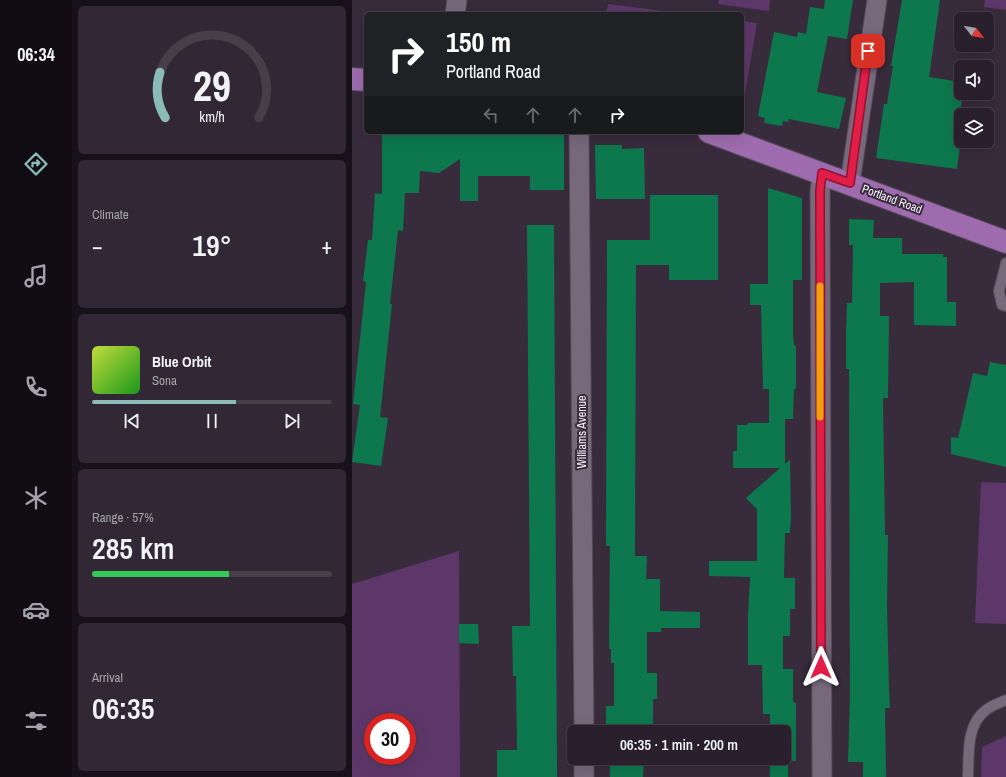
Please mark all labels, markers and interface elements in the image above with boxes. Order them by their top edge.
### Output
north arrow [954,12,994,52]
map controls [954,12,994,148]
text: 150 m [446,23,511,61]
icon: right [380,28,432,80]
pin [851,34,885,68]
icon: arrive [857,40,879,62]
text: 06:34 [17,42,55,67]
text: 29 [193,58,231,114]
text: Portland Road [446,59,540,84]
button: sound [954,60,994,100]
icon: left [480,104,502,126]
icon: ahead [522,104,544,126]
icon: ahead [564,104,586,126]
icon: right [606,104,628,126]
text: km/h [199,107,225,126]
button: layers [954,108,994,148]
icon: directions [22,150,50,178]
street label: Portland Road [860,181,924,217]
text: Climate [92,206,129,223]
text: 19° [192,225,232,265]
text: − [92,231,103,261]
text: + [321,231,332,261]
icon: music [22,262,50,290]
text: Blue Orbit [152,351,211,372]
text: Sona [152,372,177,389]
icon: phone [22,373,50,401]
street label: Williams Avenue [574,395,590,469]
icon: previous [121,410,143,432]
icon: pause [201,410,223,432]
icon: next [281,410,303,432]
icon: climate [22,484,50,512]
text: Range · 57% [92,509,154,526]
text: 285 km [92,528,174,568]
icon: car [22,596,50,624]
position arrow [800,646,842,688]
text: Arrival [92,669,123,686]
text: 06:35 [92,688,154,728]
icon: filters [22,707,50,735]
speed limit sign: 30 [364,713,416,765]
text: 06:35 · 1 min · 200 m [620,734,738,755]

